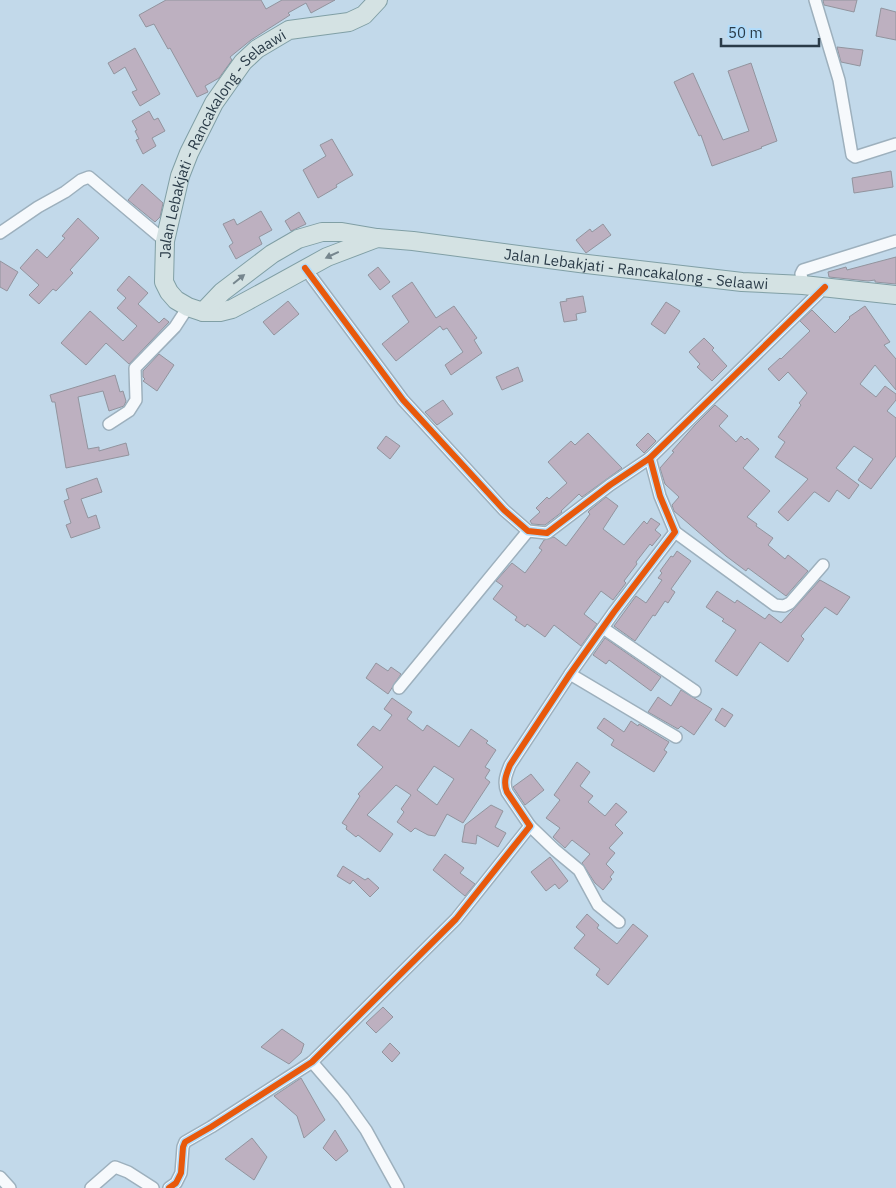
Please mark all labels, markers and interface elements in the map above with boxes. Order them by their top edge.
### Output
scale bar [721,15,818,47]
text: 50 m [728,23,763,42]
street label: Jalan Lebakjati - Rancakalong - Selaawi [155,25,289,259]
street label: Jalan Lebakjati - Rancakalong - Selaawi [503,244,769,293]
one-way arrow [325,251,339,259]
one-way arrow [232,273,245,284]

